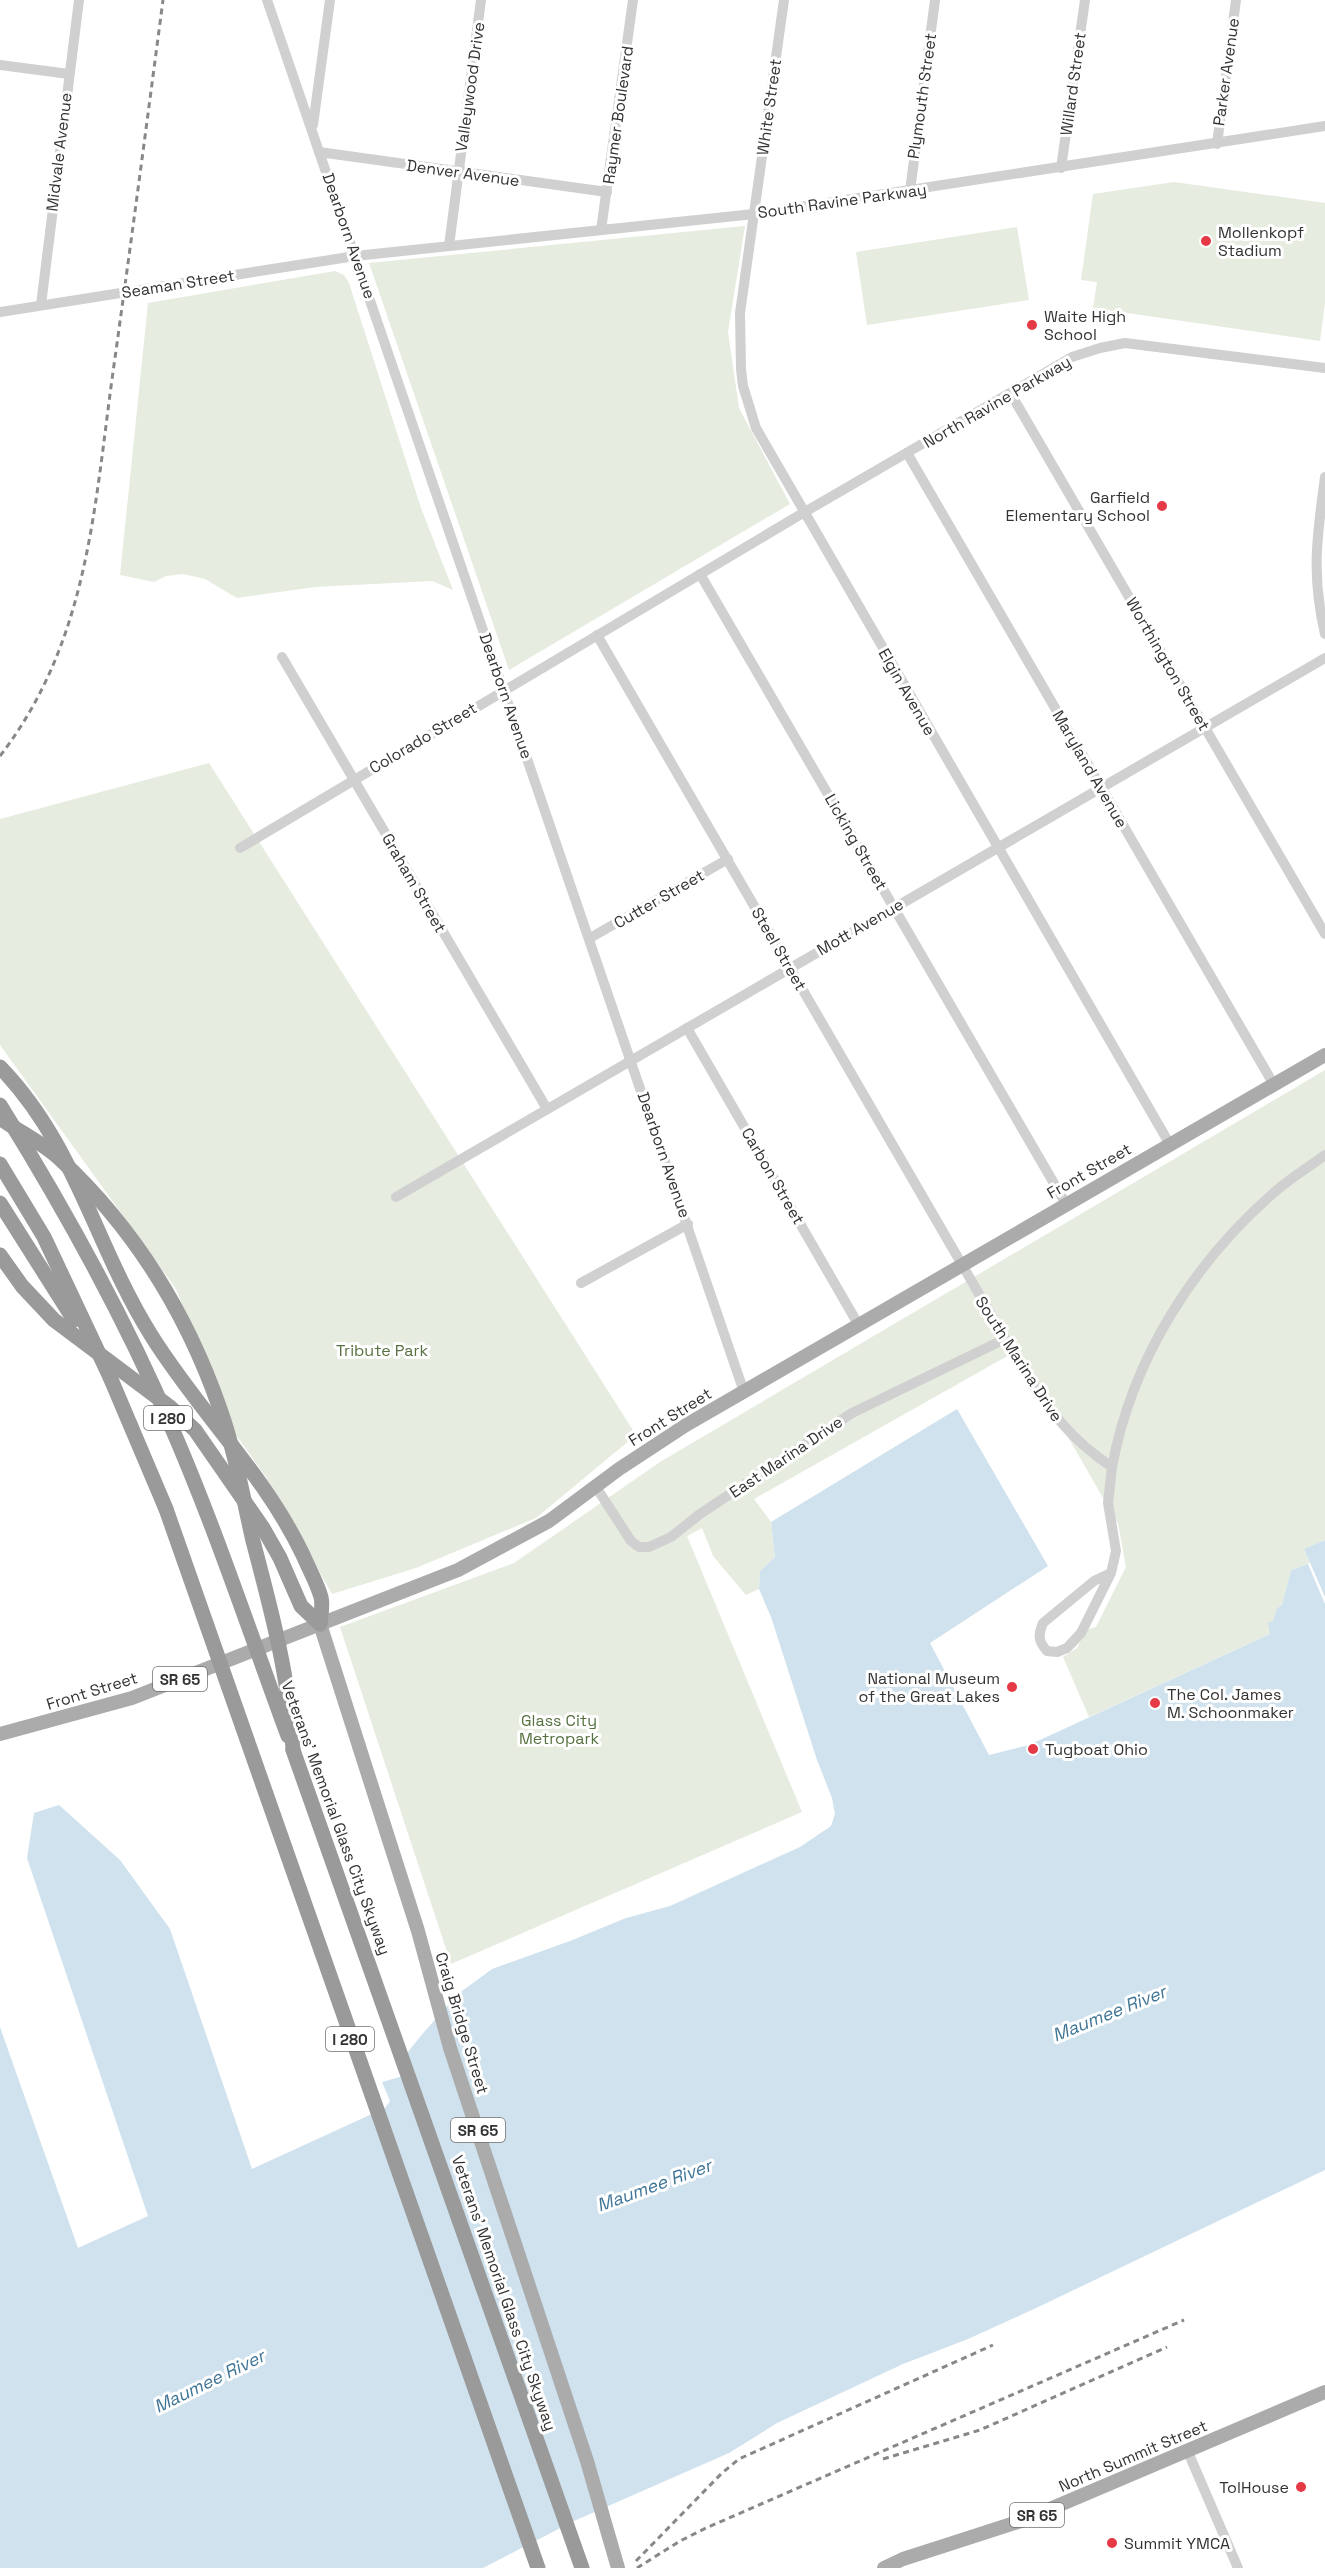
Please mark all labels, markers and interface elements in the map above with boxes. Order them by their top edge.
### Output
street label: Parker Avenue [1208,17,1244,127]
street label: Valleywood Drive [450,21,490,153]
street label: Willard Street [1055,31,1091,137]
street label: Plymouth Street [903,32,941,160]
street label: Raymer Boulevard [598,45,638,185]
street label: White Street [752,57,786,157]
street label: Midvale Avenue [41,91,77,213]
street label: Denver Avenue [405,155,521,191]
street label: Dearborn Avenue [318,170,380,302]
street label: South Ravine Parkway [756,179,928,223]
place label: Mollenkopf Stadium [1218,222,1304,261]
marker: Mollenkopf Stadium [1199,234,1213,248]
street label: Seaman Street [120,265,236,303]
place label: Waite High School [1044,306,1126,345]
marker: Waite High School [1025,318,1039,332]
street label: North Ravine Parkway [919,351,1075,453]
place label: Garfield Elementary School [1005,487,1150,526]
marker: Garfield Elementary School [1155,499,1169,513]
street label: Worthington Street [1121,594,1215,734]
street label: Dearborn Avenue [475,630,537,762]
street label: Elgin Avenue [874,645,940,739]
street label: Colorado Street [365,698,481,778]
street label: Maryland Avenue [1048,706,1132,832]
street label: Licking Street [820,790,892,894]
street label: Graham Street [377,830,451,936]
street label: Cutter Street [610,865,708,933]
street label: Mott Avenue [813,894,907,960]
street label: Steel Street [747,904,811,994]
street label: Dearborn Avenue [633,1089,695,1221]
street label: Carbon Street [737,1124,809,1228]
street label: Front Street [1043,1138,1135,1204]
street label: South Marina Drive [971,1292,1067,1426]
park label: Tribute Park [336,1340,428,1361]
street label: Front Street [624,1383,716,1451]
road number: I 280 [144,1406,192,1430]
street label: East Marina Drive [725,1411,847,1503]
street label: Front Street [44,1667,140,1715]
road number: SR 65 [153,1667,207,1691]
place label: National Museum of the Great Lakes [859,1668,1000,1707]
street label: Veterans' Memorial Glass City Skyway [277,1678,395,1958]
marker: National Museum of the Great Lakes [1005,1680,1019,1694]
place label: The Col. James M. Schoonmaker [1167,1684,1294,1723]
marker: The Col. James M. Schoonmaker [1148,1696,1162,1710]
park label: Glass City Metropark [519,1710,599,1749]
place label: Tugboat Ohio [1045,1739,1148,1760]
marker: Tugboat Ohio [1026,1742,1040,1756]
street label: Craig Bridge Street [430,1950,494,2096]
water label: Maumee River [1049,1979,1171,2046]
road number: I 280 [326,2027,374,2051]
road number: SR 65 [451,2118,505,2142]
street label: Veterans' Memorial Glass City Skyway [447,2152,561,2434]
water label: Maumee River [593,2153,717,2216]
water label: Maumee River [150,2343,270,2418]
street label: North Summit Street [1056,2415,1210,2497]
place label: TolHouse [1219,2477,1289,2498]
marker: TolHouse [1294,2480,1308,2494]
road number: SR 65 [1010,2503,1064,2527]
place label: Summit YMCA [1124,2533,1230,2554]
marker: Summit YMCA [1105,2536,1119,2550]

